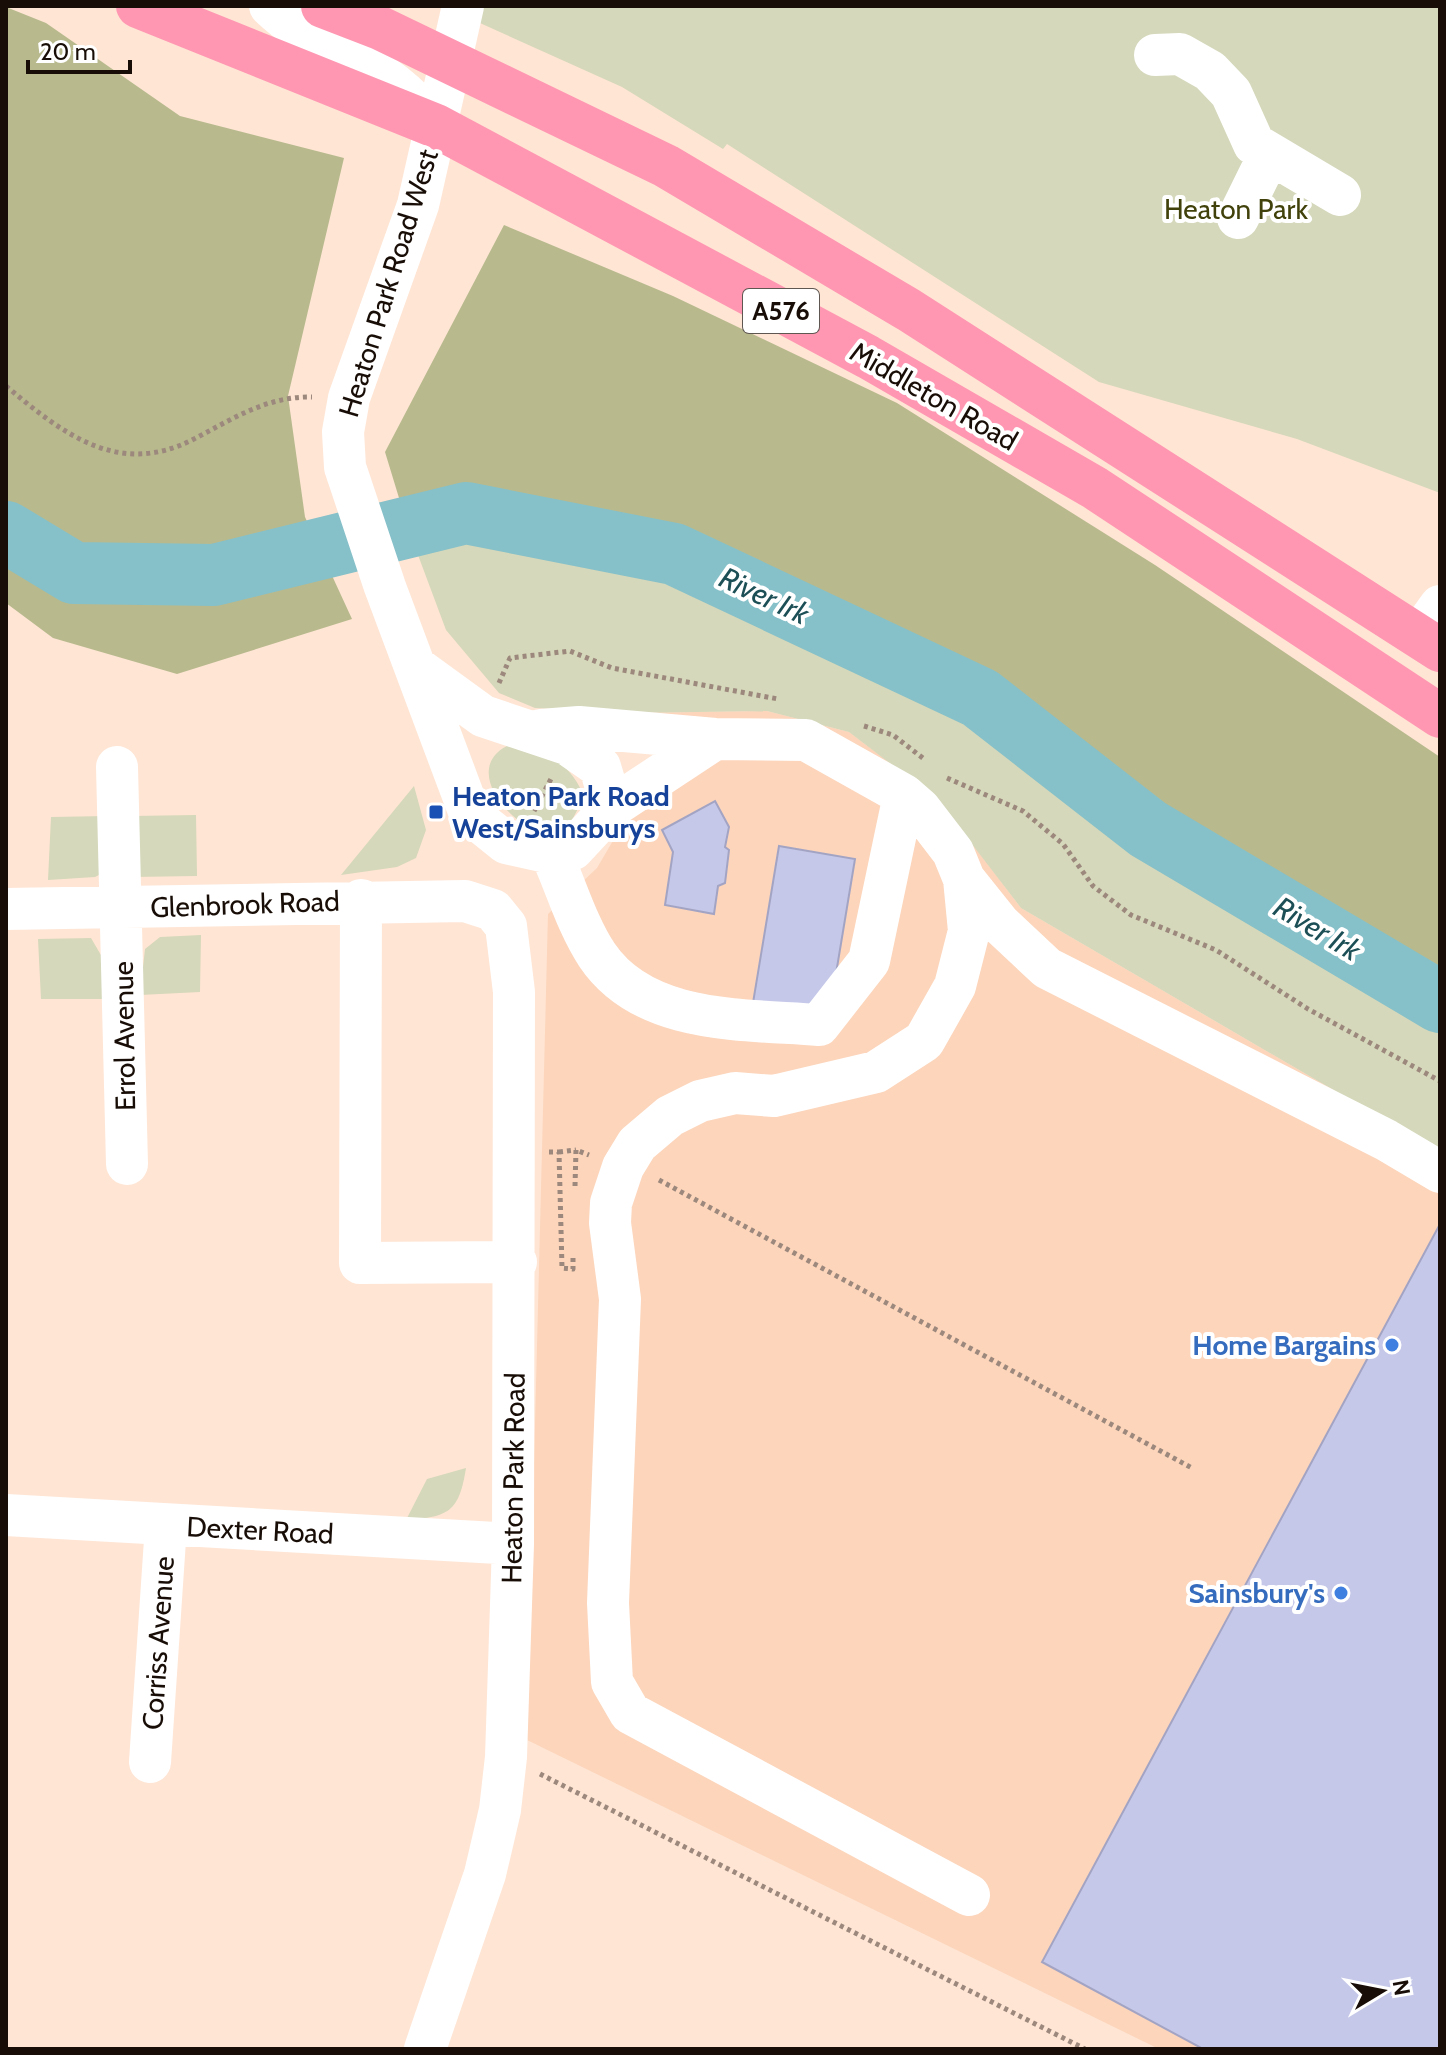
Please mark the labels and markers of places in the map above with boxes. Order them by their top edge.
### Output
place label: Heaton Park Road West/Sainsburys [452,779,670,845]
marker: Heaton Park Road West/Sainsburys [427,803,445,821]
place label: Home Bargains [1192,1328,1376,1362]
marker: Home Bargains [1383,1336,1401,1354]
place label: Sainsbury's [1188,1576,1325,1610]
marker: Sainsbury's [1332,1584,1350,1602]

